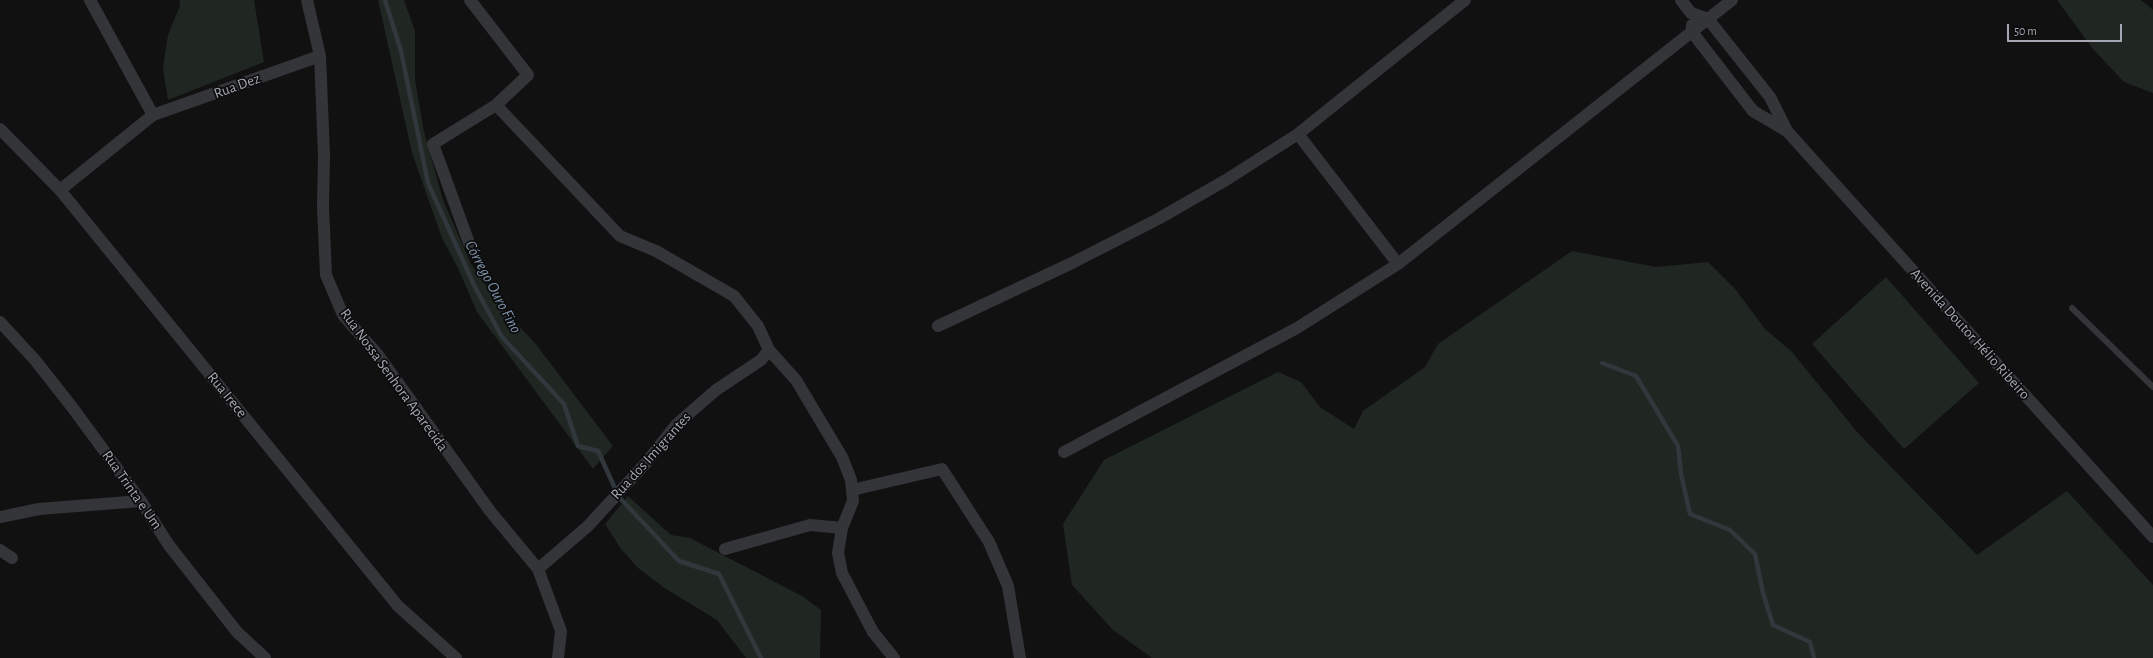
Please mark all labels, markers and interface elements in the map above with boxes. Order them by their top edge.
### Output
scale bar [2009,16,2124,42]
text: 50 m [2014,25,2037,37]
street label: Rua Dez [211,69,263,103]
water label: Córrego Ouro Fino [461,237,525,337]
street label: Avenida Doutor Hélio Ribeiro [1906,265,2034,403]
street label: Rua Nossa Senhora Aparecida [336,305,452,455]
street label: Rua Irece [203,369,251,421]
street label: Rua dos Imigrantes [607,409,695,503]
street label: Rua Trinta e Um [98,447,166,533]

